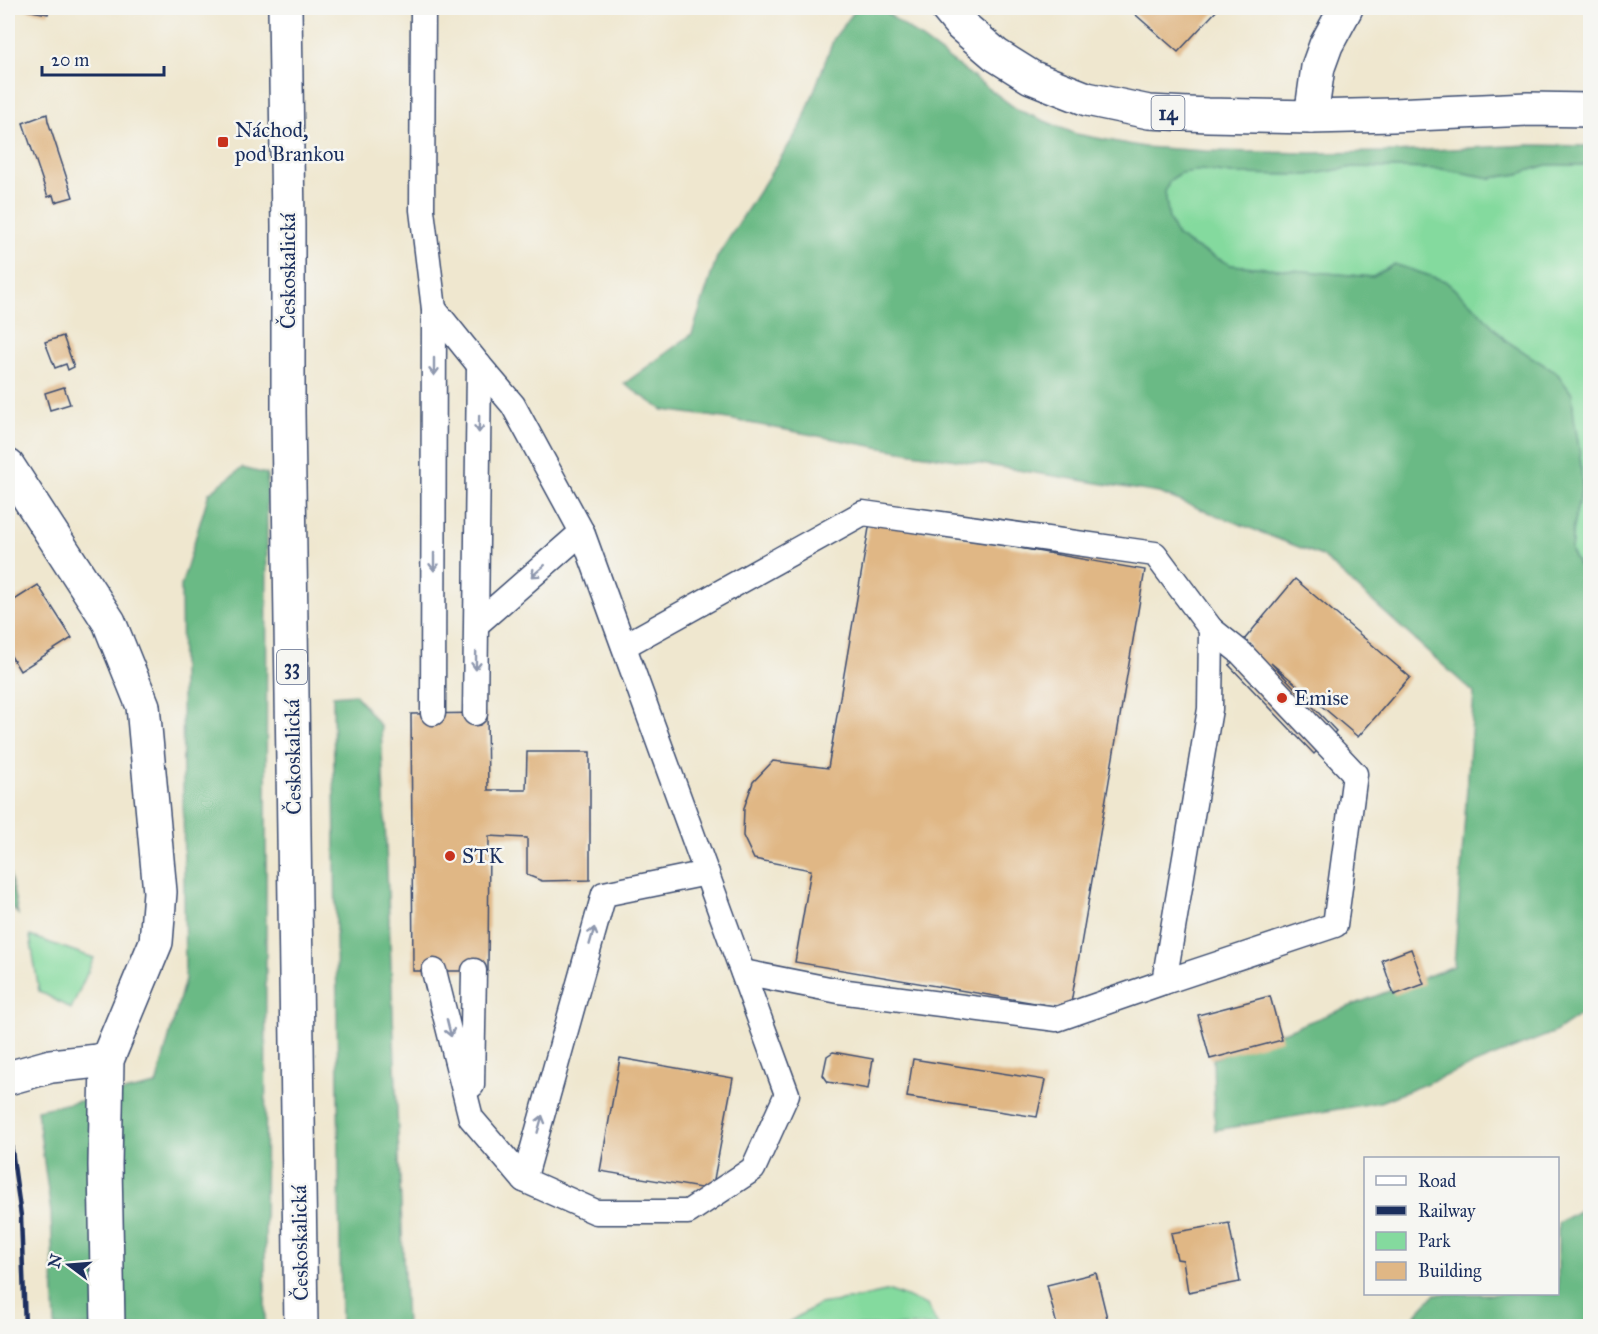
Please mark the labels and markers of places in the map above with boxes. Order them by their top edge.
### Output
place label: Náchod, pod Brankou [234,117,345,167]
marker: Náchod, pod Brankou [216,135,230,149]
place label: Emise [1294,685,1349,711]
marker: Emise [1275,691,1289,705]
place label: STK [462,843,504,869]
marker: STK [443,849,457,863]

